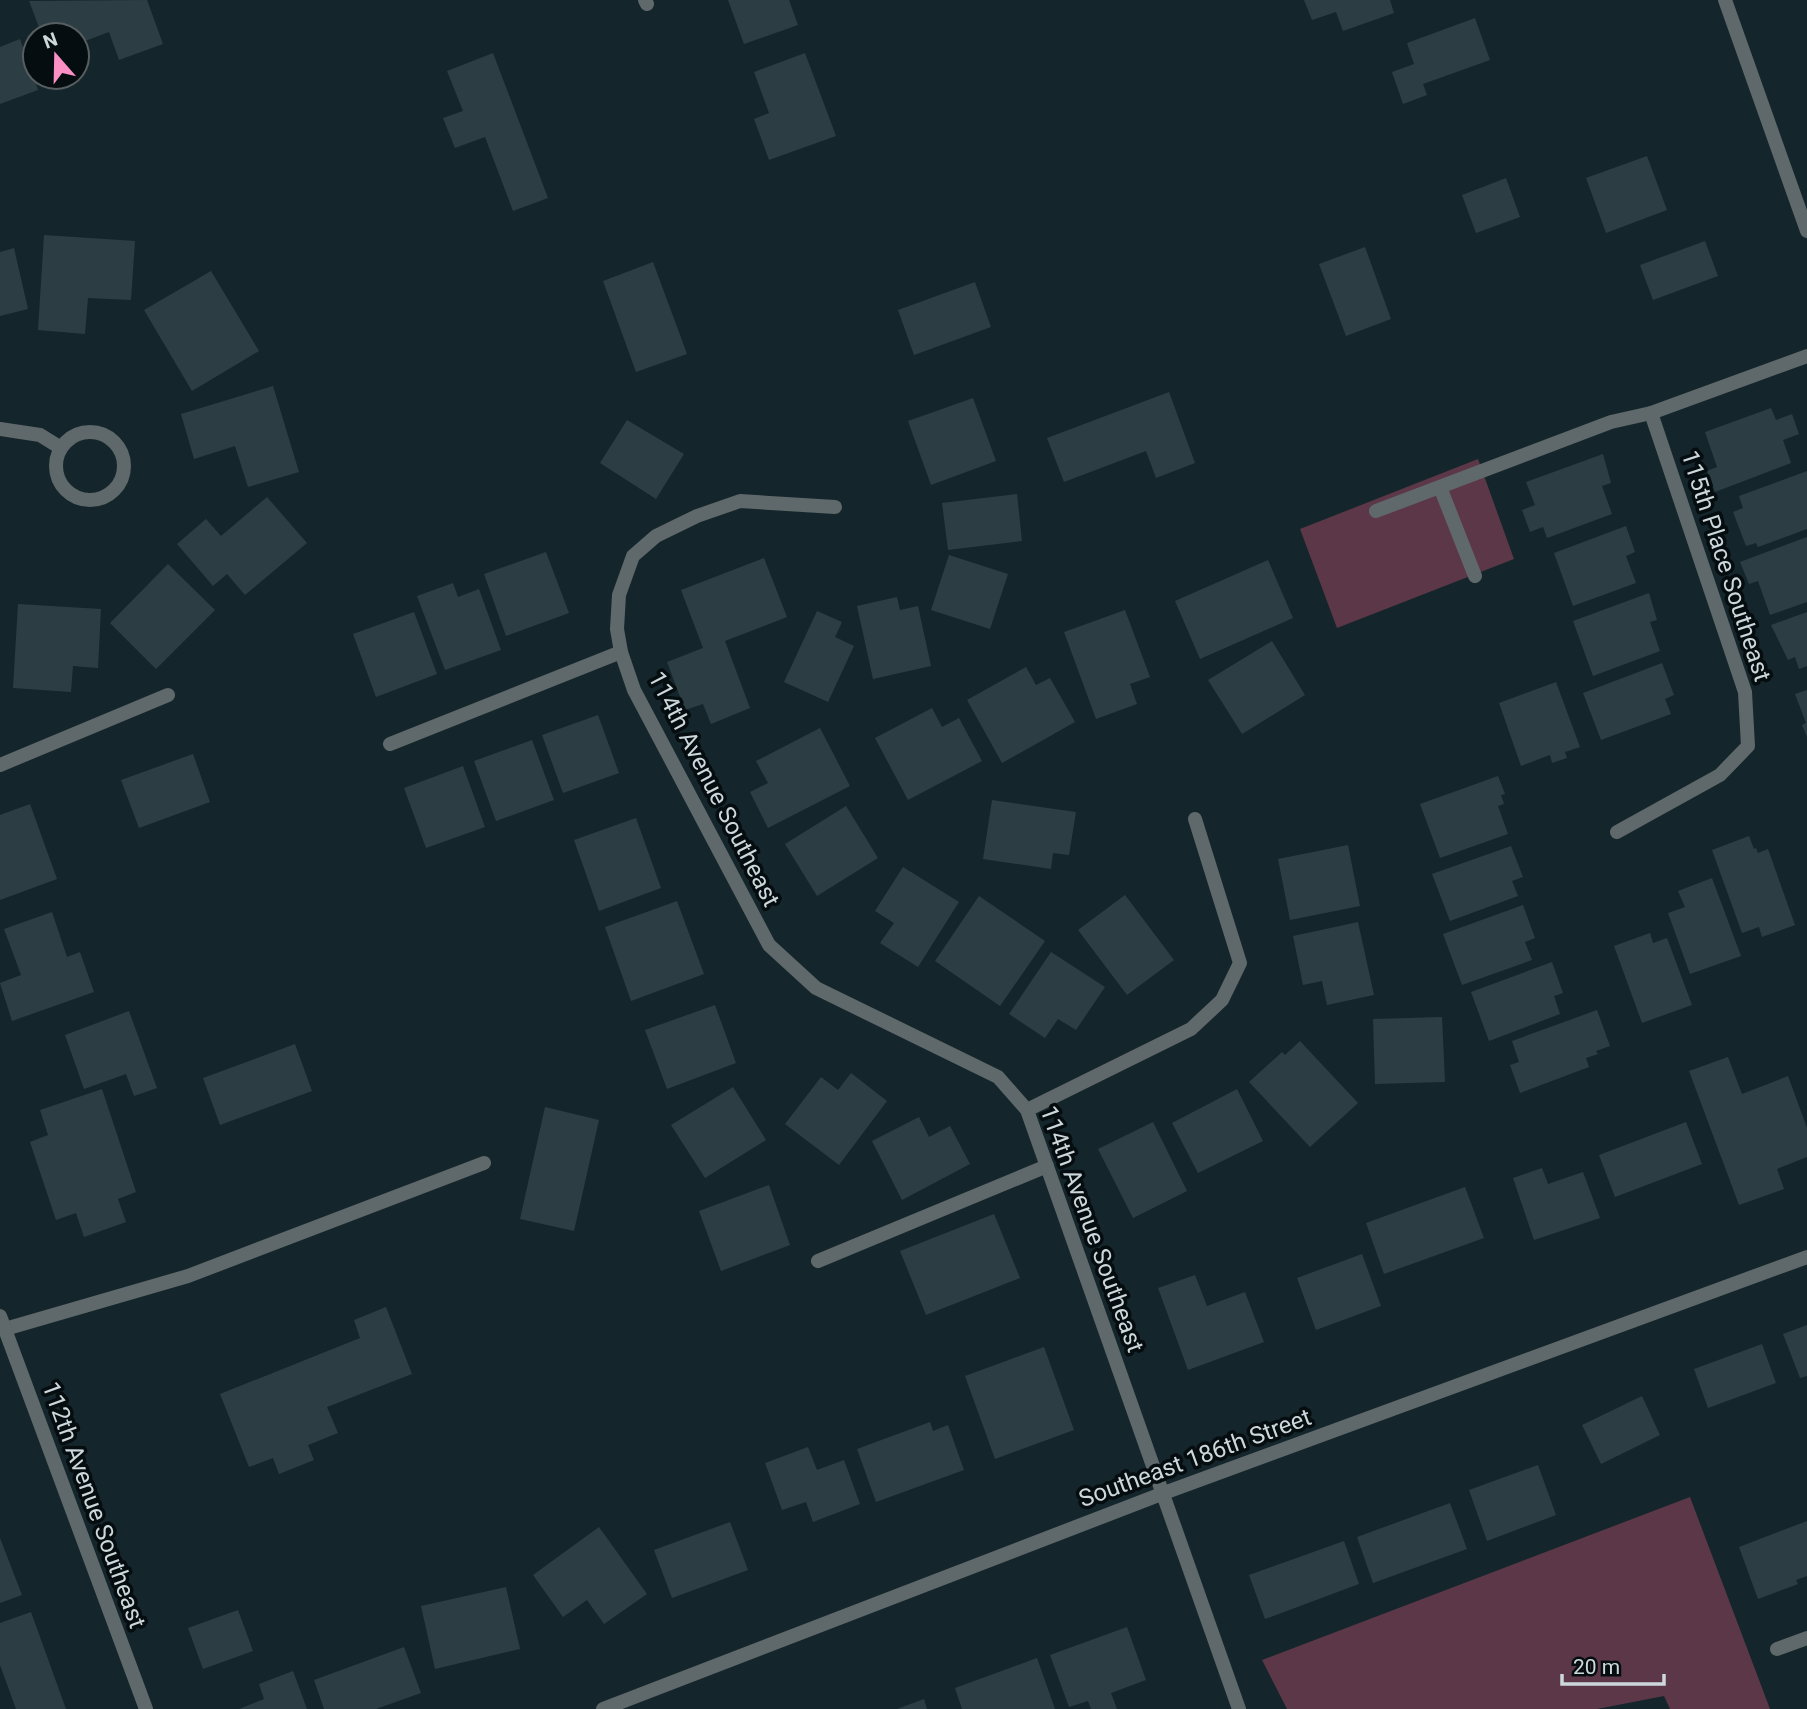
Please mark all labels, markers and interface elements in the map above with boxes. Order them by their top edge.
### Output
north arrow [21,21,91,91]
text: N [40,27,61,54]
street label: 115th Place Southeast [1675,447,1777,685]
street label: 114th Avenue Southeast [642,667,786,911]
street label: 114th Avenue Southeast [1034,1102,1150,1356]
street label: 112th Avenue Southeast [36,1378,152,1632]
street label: Southeast 186th Street [1075,1403,1315,1513]
scale bar [1562,1642,1664,1686]
text: 20 m [1573,1655,1620,1679]

